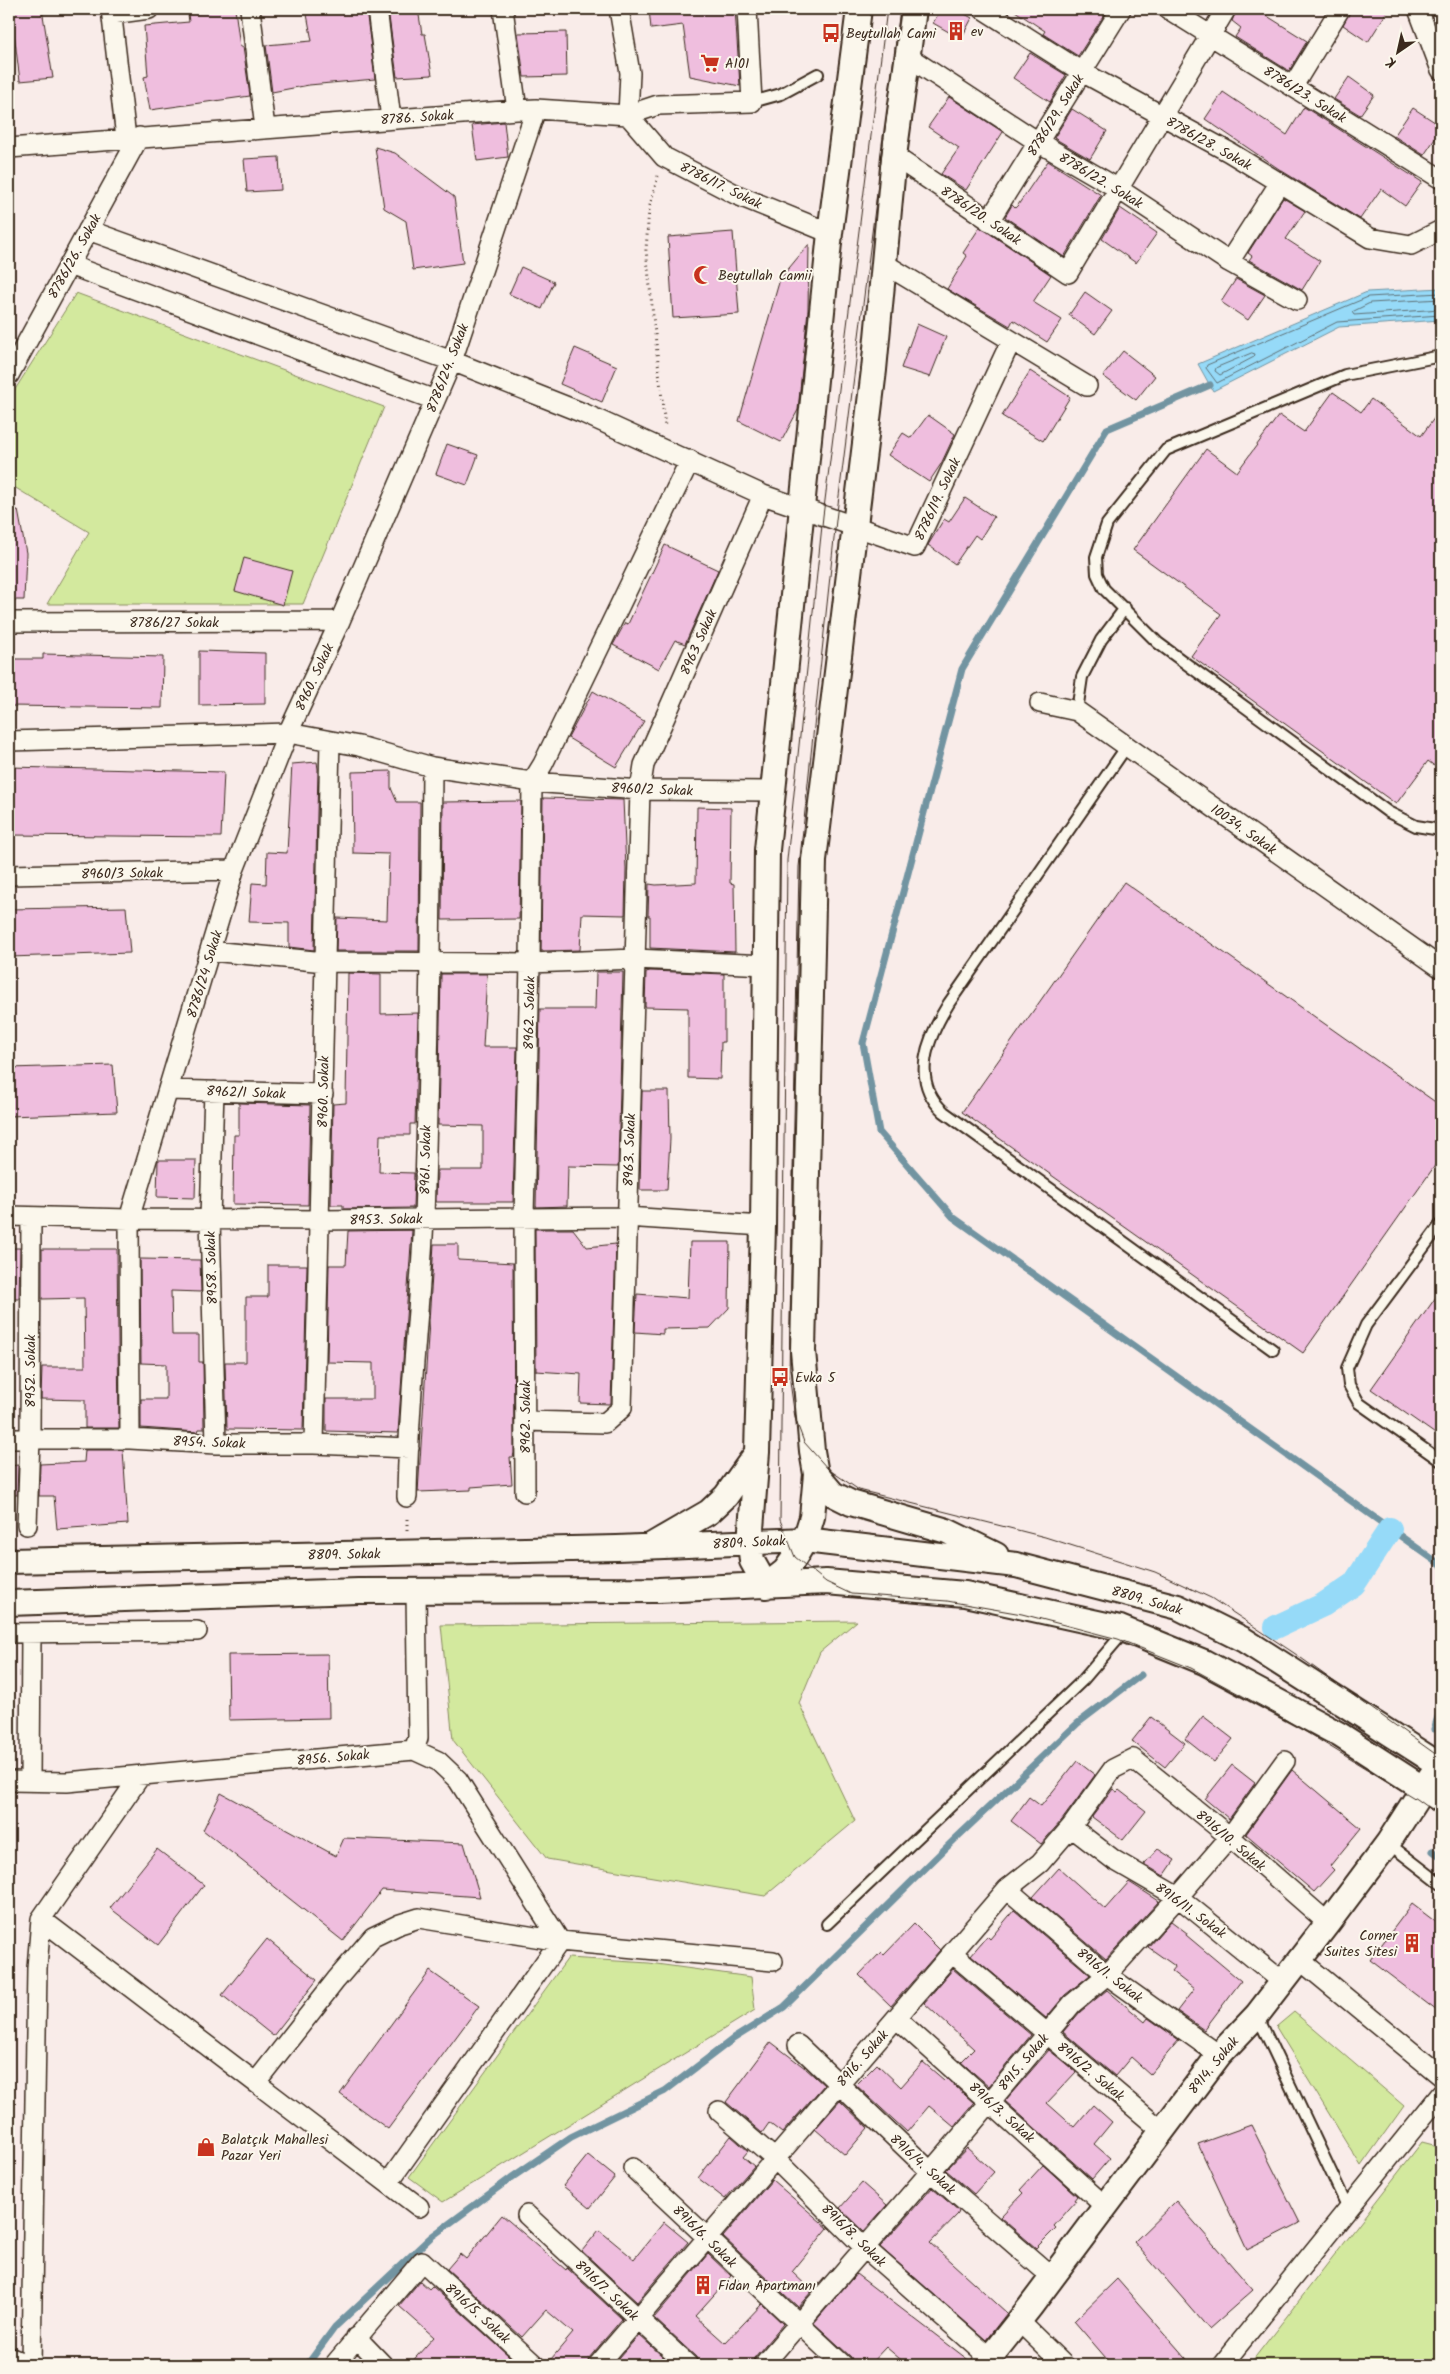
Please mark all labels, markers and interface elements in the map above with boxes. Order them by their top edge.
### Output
building icon: ev [945,20,967,42]
place label: ev [971,21,983,43]
bus stop icon: Beytullah Cami [820,22,842,44]
place label: Beytullah Cami [846,23,937,45]
north arrow [1372,28,1422,78]
text: K [1381,50,1401,73]
supermarket icon: A101 [699,52,721,74]
place label: A101 [725,53,749,75]
street label: 8786/23. Sokak [1259,60,1351,129]
street label: 8786/29. Sokak [1022,70,1090,161]
street label: 8786. Sokak [380,104,455,132]
street label: 8786/28. Sokak [1162,111,1256,177]
street label: 8786/22. Sokak [1054,147,1147,215]
street label: 8786/17. Sokak [676,156,766,216]
street label: 8786/20. Sokak [935,181,1026,251]
street label: 8786/26. Sokak [42,210,108,303]
mosque icon: Beytullah Camii [692,264,714,286]
place label: Beytullah Camii [718,265,812,287]
street label: 8786/24. Sokak [421,320,475,416]
street label: 8786/19. Sokak [909,454,967,545]
street label: 8963 Sokak [675,606,723,679]
street label: 8786/27 Sokak [129,612,219,634]
street label: 8960. Sokak [290,640,340,715]
street label: 8960/2 Sokak [610,778,694,802]
street label: 10034. Sokak [1206,799,1281,861]
street label: 8960/3 Sokak [81,862,164,886]
street label: 8786/24 Sokak [181,927,229,1021]
street label: 8962. Sokak [518,976,542,1050]
street label: 8960. Sokak [312,1055,336,1128]
street label: 8962/1 Sokak [206,1081,287,1105]
street label: 8963. Sokak [618,1113,642,1187]
street label: 8961. Sokak [414,1124,438,1195]
street label: 8953. Sokak [349,1208,423,1232]
street label: 8958. Sokak [200,1230,224,1305]
street label: 8952. Sokak [20,1334,42,1408]
bus stop icon: Evka 5 [769,1366,791,1388]
place label: Evka 5 [795,1367,837,1389]
street label: 8962. Sokak [515,1380,537,1454]
street label: 8954. Sokak [172,1431,246,1455]
street label: 8809. Sokak [712,1530,787,1556]
street label: 8809. Sokak [307,1543,381,1567]
street label: 8809. Sokak [1109,1580,1185,1622]
street label: 8956. Sokak [296,1744,371,1772]
street label: 8916/10. Sokak [1190,1805,1271,1877]
street label: 8916/11. Sokak [1150,1877,1231,1945]
place label: Corner Suites Sitesi [1324,1925,1398,1963]
building icon: Corner Suites Sitesi [1401,1932,1423,1954]
street label: 8916/1. Sokak [1071,1943,1148,2009]
street label: 8916. Sokak [832,2025,894,2092]
street label: 8915. Sokak [993,2029,1055,2096]
street label: 8914. Sokak [1183,2032,1245,2099]
street label: 8916/2. Sokak [1052,2037,1130,2107]
street label: 8916/3. Sokak [963,2077,1040,2149]
place label: Balatçık Mahallesi Pazar Yeri [221,2129,329,2167]
street label: 8916/4. Sokak [884,2129,961,2201]
shop icon: Balatçık Mahallesi Pazar Yeri [195,2136,217,2158]
street label: 8916/8. Sokak [816,2199,891,2273]
street label: 8916/6. Sokak [667,2200,742,2274]
street label: 8916/7. Sokak [569,2255,644,2327]
building icon: Fidan Apartmanı [692,2274,714,2296]
place label: Fidan Apartmanı [718,2275,816,2297]
street label: 8916/5. Sokak [439,2278,516,2350]

